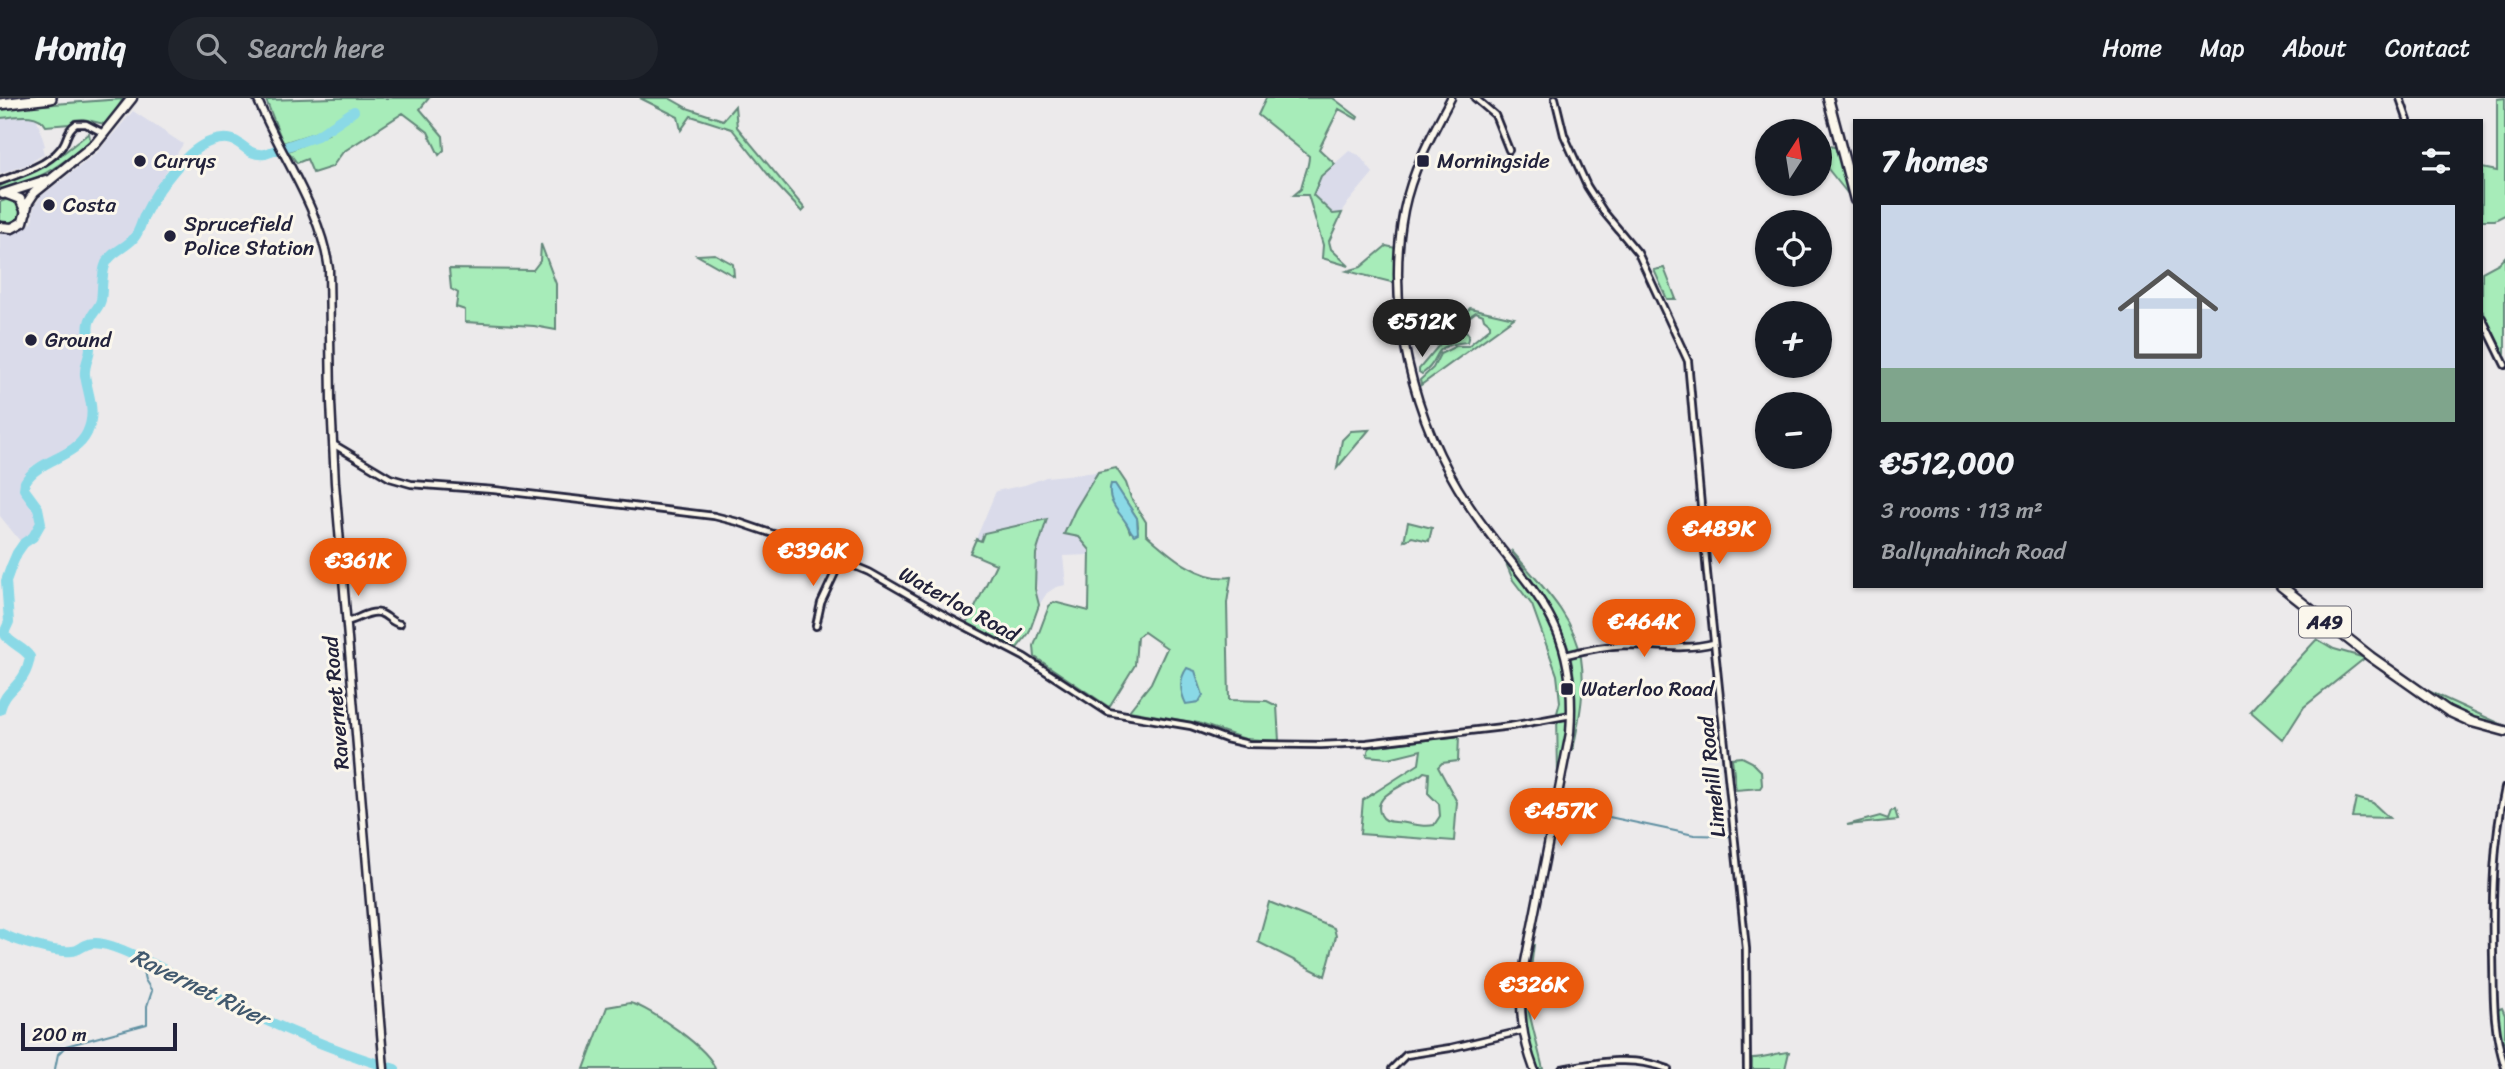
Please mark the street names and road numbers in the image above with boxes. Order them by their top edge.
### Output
street label: Waterloo Road [892,555,1028,654]
road number: A49 [2299,607,2351,638]
street label: Ravernet Road [311,633,361,771]
street label: Limehill Road [1687,713,1737,839]

